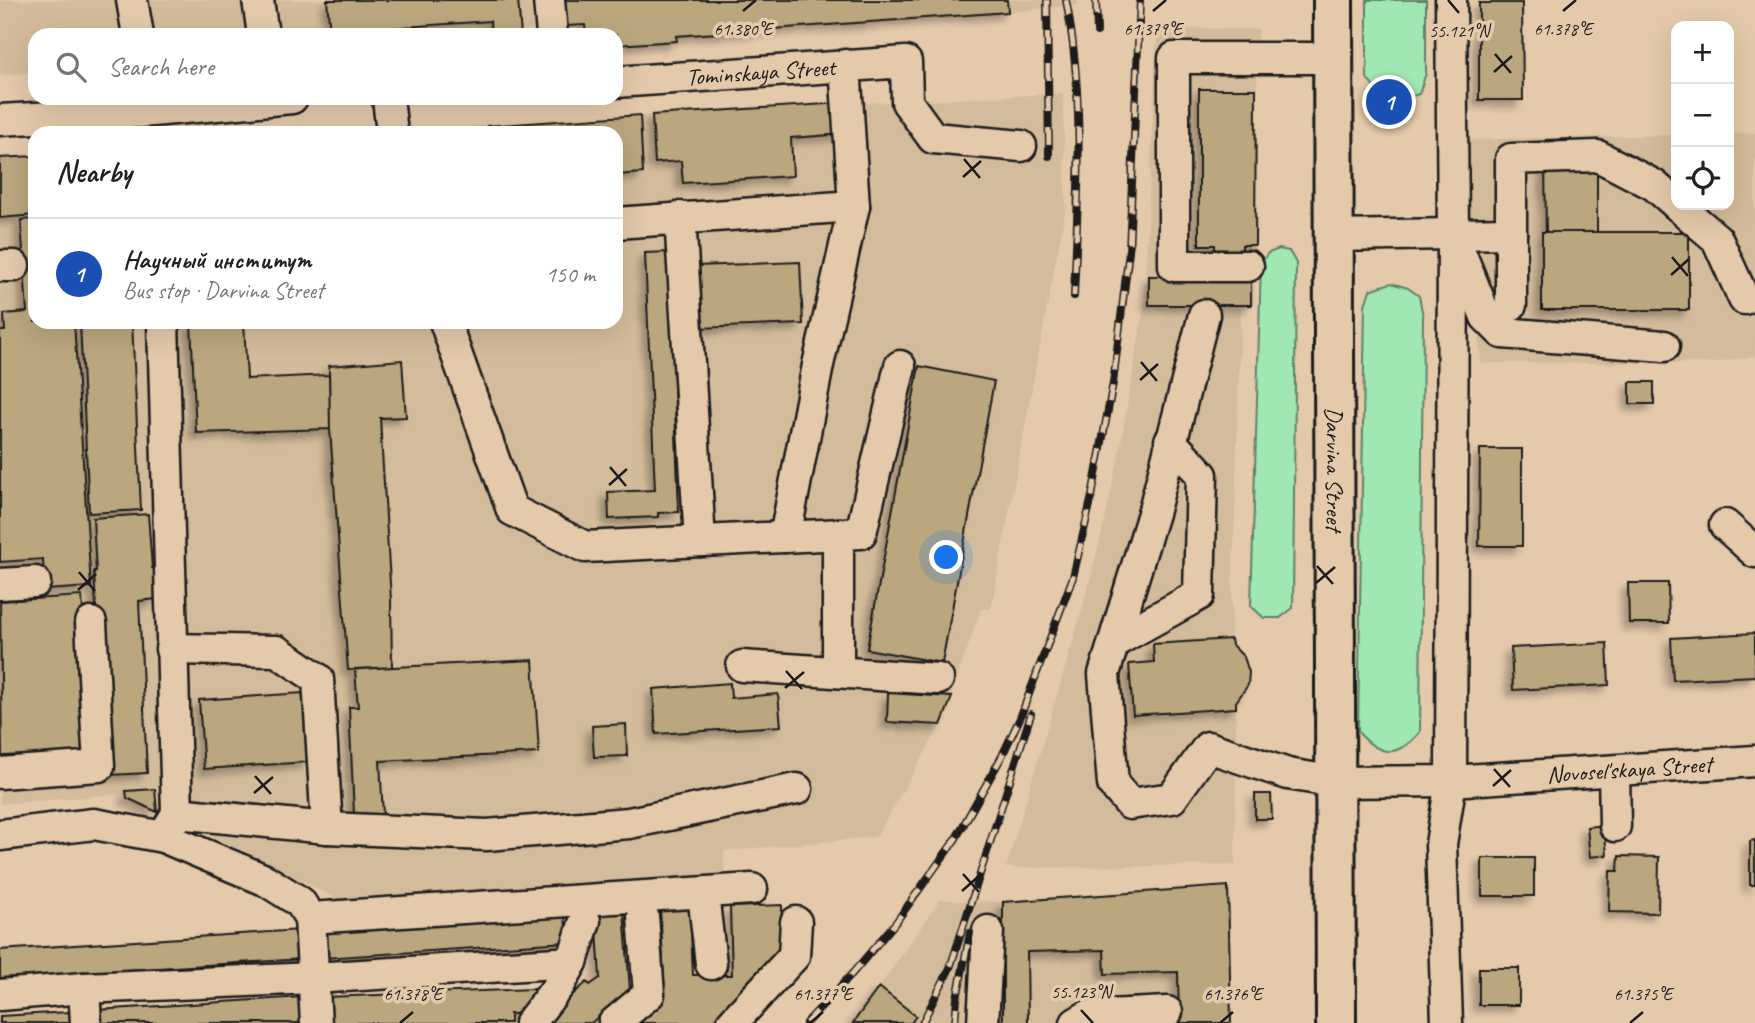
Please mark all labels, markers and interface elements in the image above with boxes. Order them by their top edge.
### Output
text: 61.380°E [714,18,775,40]
text: 61.379°E [1124,18,1185,40]
text: 61.378°E [1534,18,1595,40]
text: 55.121°N [1429,20,1492,42]
map controls [1671,21,1734,210]
button: + [1671,21,1734,84]
search box [28,28,623,105]
icon: search [52,48,90,86]
text: Search here [108,50,214,83]
street label: Tominskaya Street [685,52,838,92]
pin: 1 [1366,76,1412,128]
button: − [1671,84,1734,147]
button: locate [1671,147,1734,210]
text: Nearby [56,153,132,191]
text: Научный институт [123,243,311,276]
text: 1 [74,260,84,289]
text: 150 m [546,260,595,289]
text: Bus stop · Darvina Street [123,276,324,305]
street label: Darvina Street [1319,407,1350,534]
your location [929,540,963,574]
street label: Novosel'skaya Street [1546,749,1716,790]
text: 55.123°N [1051,981,1114,1003]
text: 61.378°E [384,983,445,1005]
text: 61.377°E [794,983,855,1005]
text: 61.376°E [1204,983,1265,1005]
text: 61.375°E [1614,983,1675,1005]

